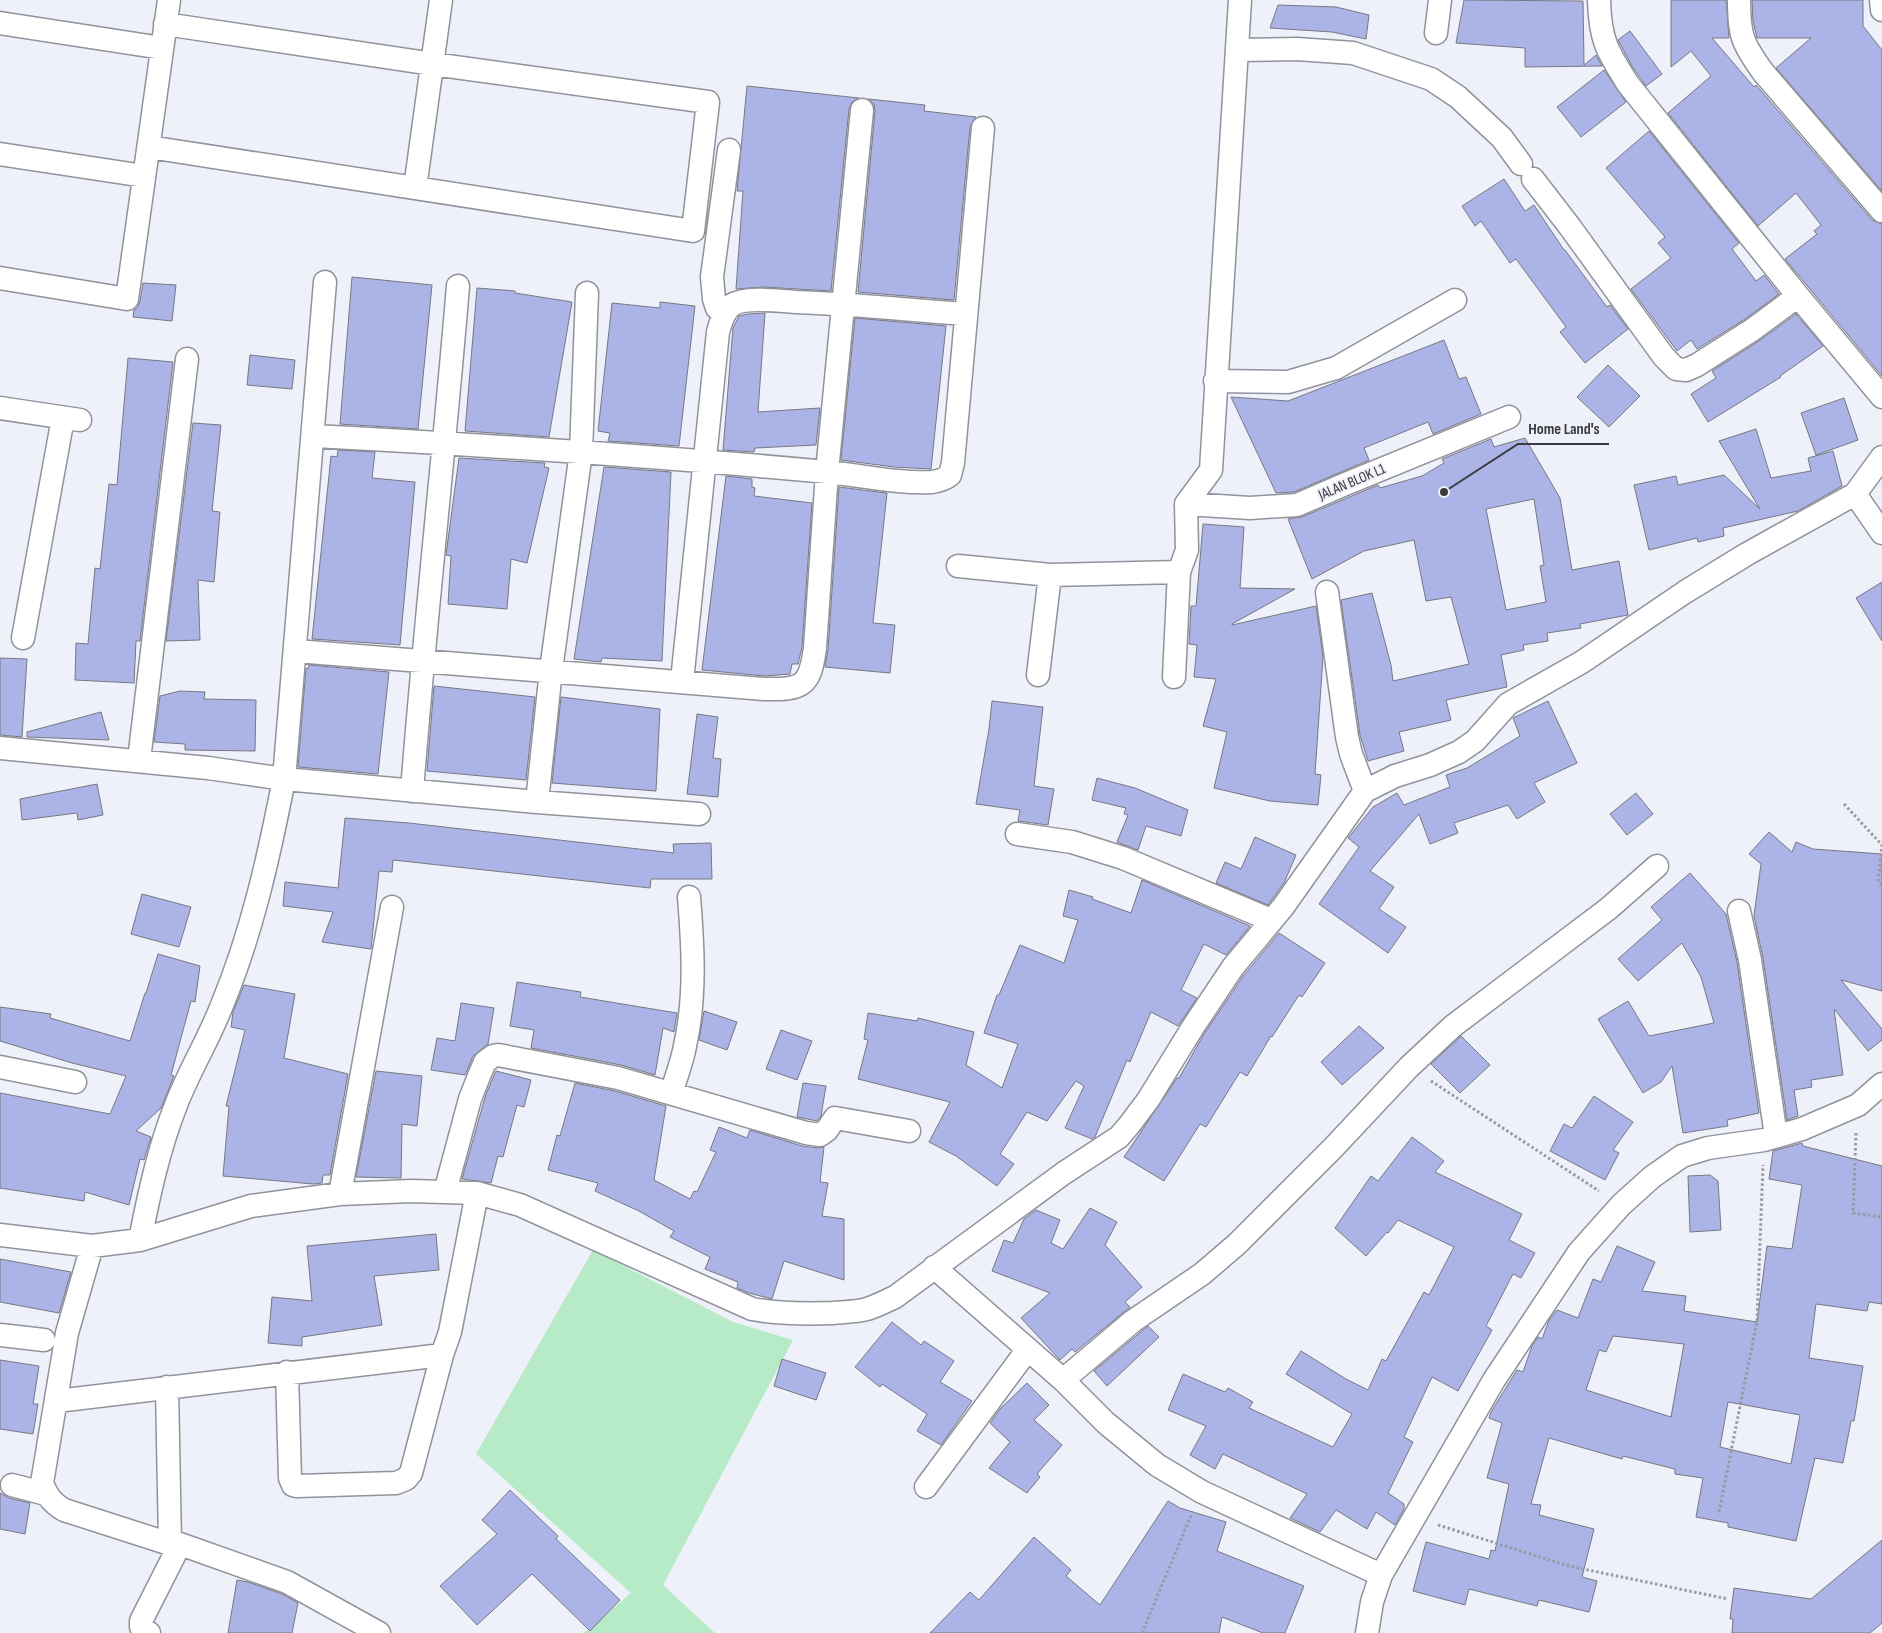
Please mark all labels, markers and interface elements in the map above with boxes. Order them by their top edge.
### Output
callout: Home Land's [1518,413,1609,444]
text: Home Land's [1528,420,1600,439]
street label: JALAN BLOK L1 [1315,459,1389,505]

